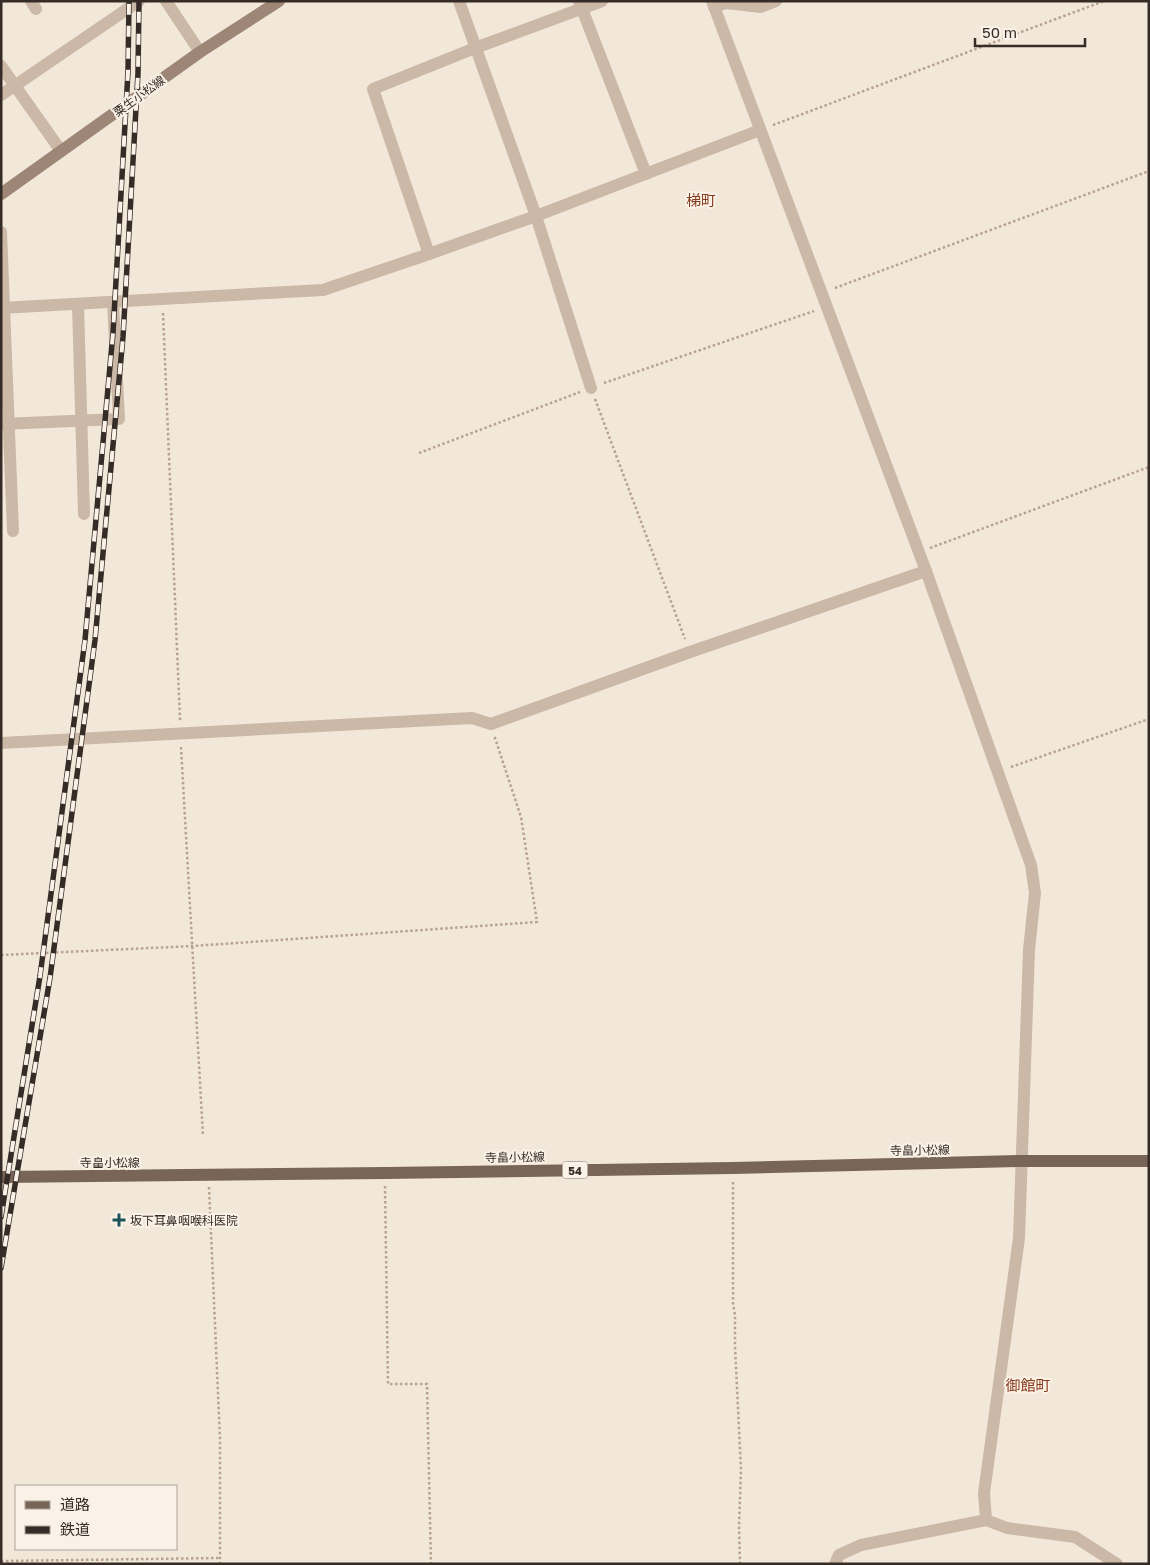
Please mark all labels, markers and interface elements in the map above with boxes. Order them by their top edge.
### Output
scale bar [975,15,1085,47]
text: 50 m [982,23,1017,41]
street label: 粟生小松線 [110,72,168,120]
district label: 梯町 [686,191,716,209]
street label: 寺畠小松線 [890,1142,950,1158]
street label: 寺畠小松線 [485,1149,545,1165]
street label: 寺畠小松線 [80,1155,140,1170]
road number: 54 [562,1162,588,1178]
marker: 坂下耳鼻咽喉科医院 [112,1213,126,1227]
place label: 坂下耳鼻咽喉科医院 [130,1213,238,1228]
district label: 御館町 [1005,1376,1051,1394]
legend [15,1485,178,1550]
text: 道路 [60,1495,90,1513]
text: 鉄道 [60,1520,90,1538]

